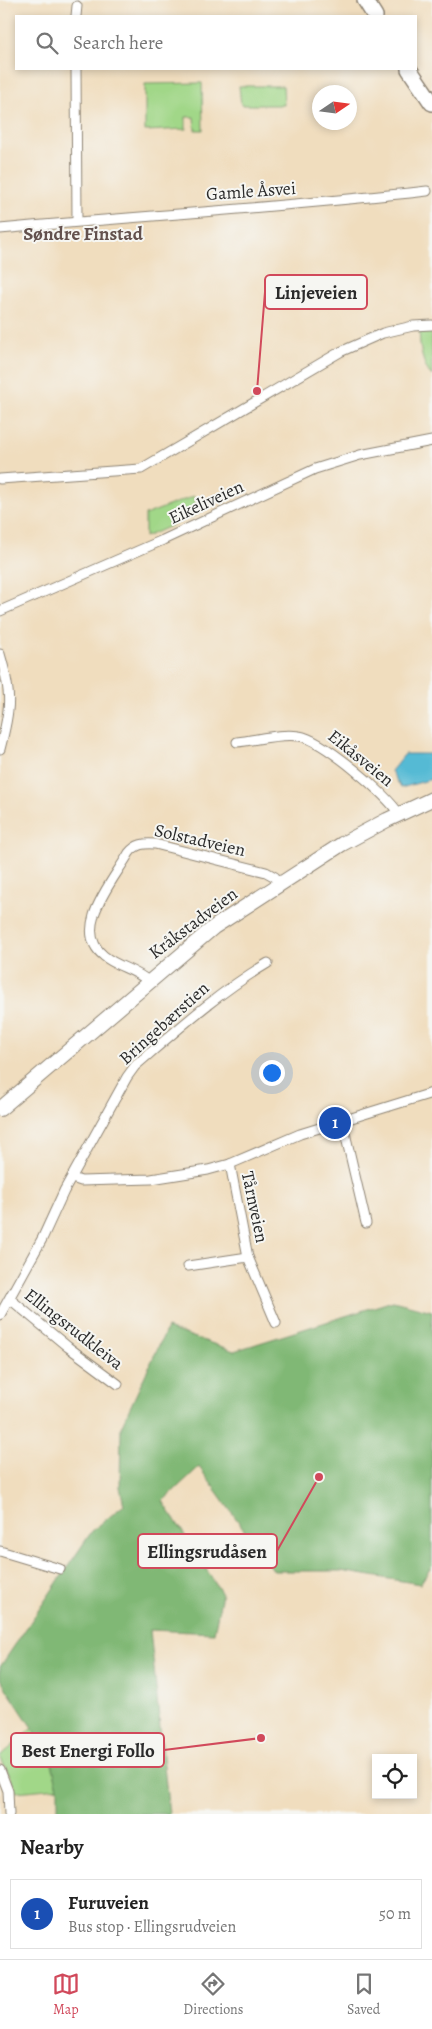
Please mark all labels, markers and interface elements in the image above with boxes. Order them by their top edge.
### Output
search box [15,15,417,70]
icon: search [33,29,61,57]
text: Search here [73,30,163,56]
north arrow [312,85,357,130]
street label: Gamle Åsvei [205,176,297,206]
district label: Søndre Finstad [23,221,144,247]
callout: Linjeveien [265,275,367,309]
text: Linjeveien [275,280,358,306]
street label: Eikeliveien [165,474,247,530]
street label: Eikåsveien [323,724,399,792]
street label: Solstadveien [152,818,248,862]
street label: Kråkstadveien [144,882,242,964]
street label: Bringebærstien [114,976,214,1070]
your location [259,1060,285,1086]
pin: 1 [319,1104,351,1142]
street label: Tårnveien [236,1169,274,1245]
street label: Ellingsrudkleiva [20,1283,129,1376]
callout: Ellingsrudåsen [138,1534,277,1568]
text: Ellingsrudåsen [147,1539,267,1565]
callout: Best Energi Follo [11,1733,164,1767]
text: Best Energi Follo [21,1738,155,1764]
map controls [372,1754,417,1799]
button: locate [372,1754,417,1799]
text: Nearby [20,1833,83,1861]
text: Furuveien [68,1890,149,1916]
text: 1 [34,1903,40,1925]
text: 50 m [379,1903,411,1925]
text: Bus stop · Ellingsrudveien [68,1916,236,1938]
tab: Map [52,1970,80,2019]
tab: Directions [183,1970,243,2019]
tab: Saved [347,1970,380,2019]

